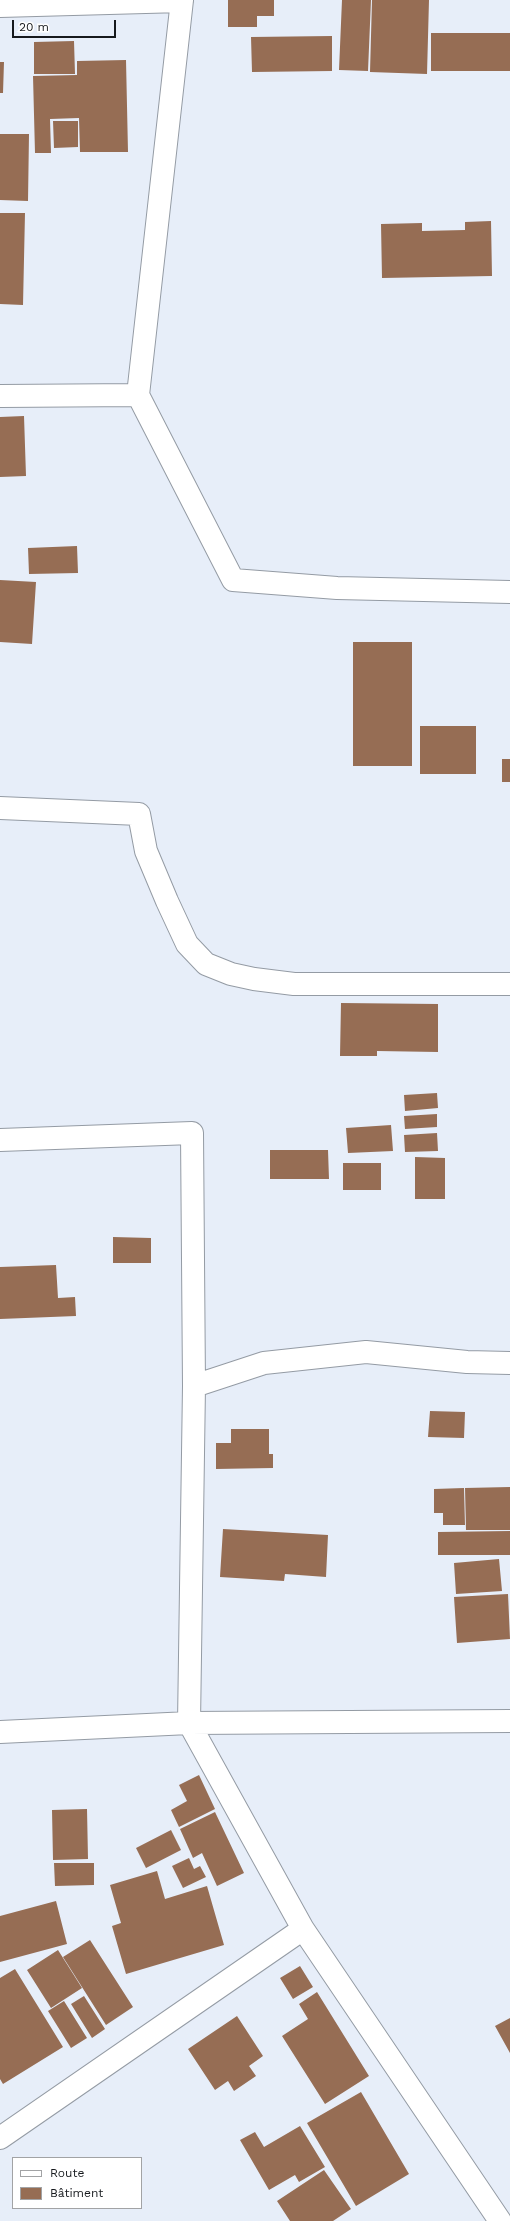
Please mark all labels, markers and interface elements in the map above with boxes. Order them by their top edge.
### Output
scale bar [14,12,118,38]
text: 20 m [19,20,49,34]
legend [12,2157,142,2209]
text: Route [50,2166,84,2180]
text: Bâtiment [50,2186,103,2200]

